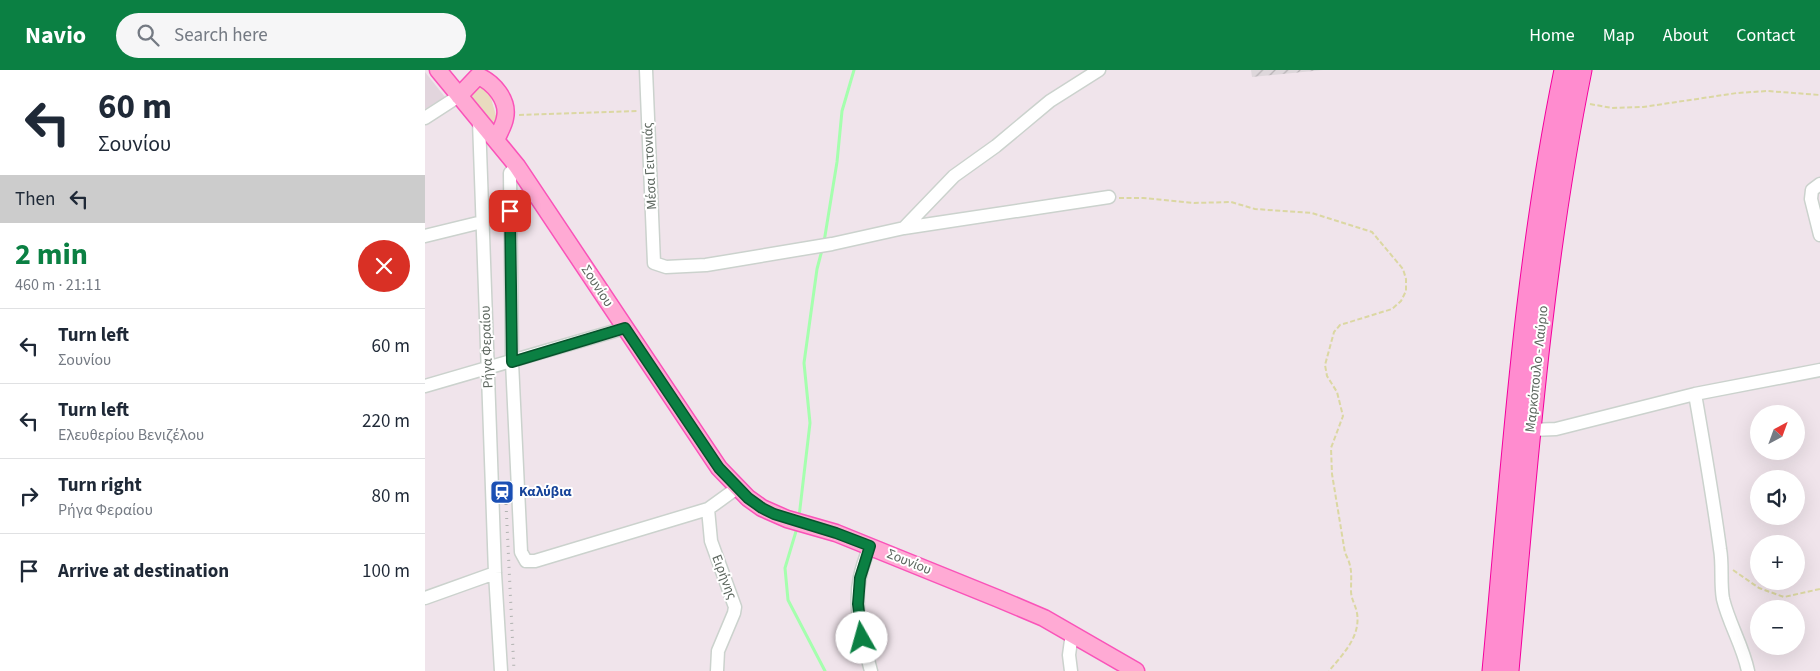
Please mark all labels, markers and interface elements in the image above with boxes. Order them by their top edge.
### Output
search box [116,13,466,58]
text: Navio [25,18,86,53]
icon: search [134,21,162,49]
text: Search here [174,22,268,49]
text: Home [1529,23,1575,48]
text: Map [1603,23,1635,48]
text: About [1663,23,1708,48]
text: Contact [1736,23,1795,48]
text: 60 m [98,82,172,132]
icon: left [15,90,80,155]
street label: Μέσα Γειτονιάς [638,122,662,210]
text: Σουνίου [98,128,171,160]
icon: left [65,185,93,213]
text: Then [15,186,55,213]
pin [489,190,531,232]
icon: arrive [496,197,524,225]
text: 2 min [15,233,88,276]
button: close [358,240,410,292]
street label: Σουνίου [576,261,618,311]
text: 460 m · 21:11 [15,274,102,296]
street label: Ρήγα Φεραίου [476,305,498,389]
street label: Μαρκόπουλο - Λαύριο [1520,305,1554,433]
text: Turn left [58,322,129,349]
icon: left [15,332,43,360]
text: 60 m [372,333,410,360]
text: Σουνίου [58,349,111,371]
text: Turn left [58,397,129,424]
north arrow [1750,405,1805,460]
map controls [1750,405,1805,655]
icon: left [15,407,43,435]
text: 220 m [362,408,410,435]
text: Ελευθερίου Βενιζέλου [58,424,204,446]
button: sound [1750,470,1805,525]
text: Turn right [58,472,142,499]
station icon: Καλύβια [489,479,515,505]
icon: right [15,482,43,510]
place label: Καλύβια [519,482,572,502]
text: 80 m [372,483,410,510]
text: Ρήγα Φεραίου [58,499,153,521]
button: + [1750,535,1805,590]
street label: Σουνίου [884,544,934,580]
street label: Ειρήνης [706,552,742,602]
icon: arrive [15,557,43,585]
text: Arrive at destination [58,558,229,585]
text: 100 m [362,558,410,585]
button: − [1750,600,1805,655]
position arrow [835,611,887,663]

